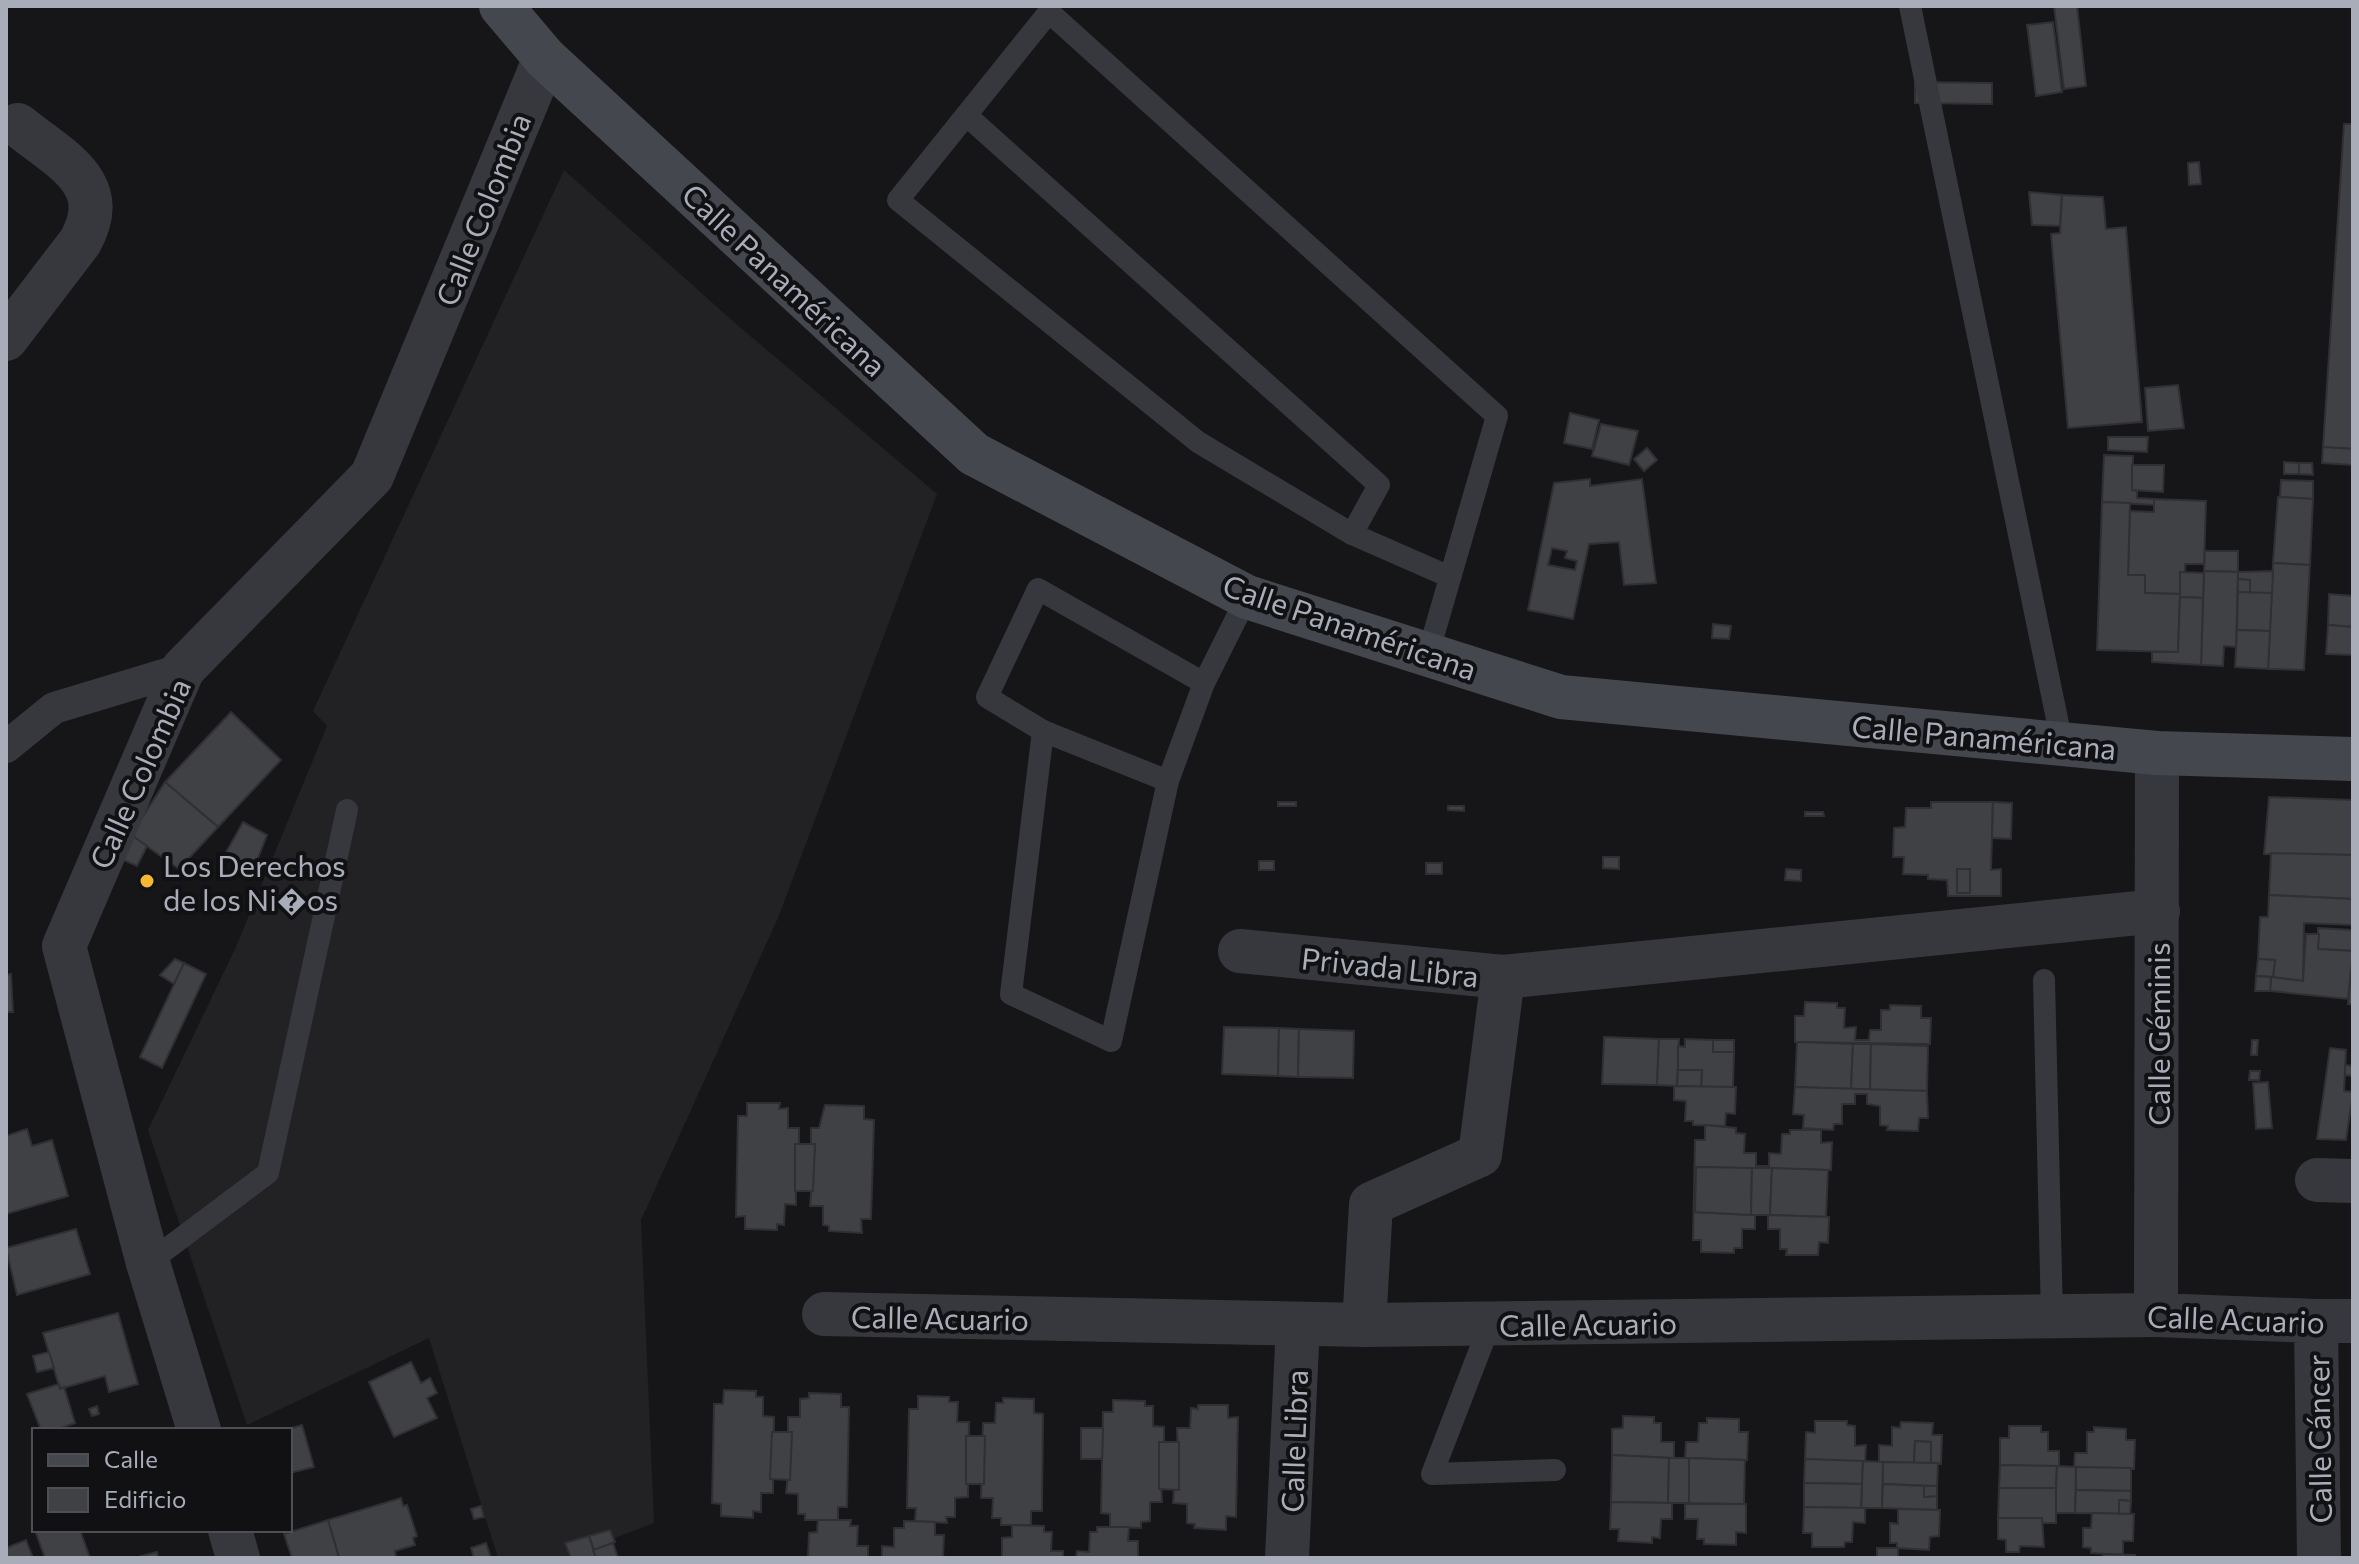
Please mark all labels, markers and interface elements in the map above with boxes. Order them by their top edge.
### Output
street label: Calle Colombia [427,107,537,311]
street label: Calle Panaméricana [675,175,895,383]
street label: Calle Panaméricana [1218,565,1482,687]
street label: Calle Colombia [81,672,197,874]
street label: Calle Panaméricana [1850,706,2118,766]
place label: Los Derechos de los Ni�os [163,846,346,917]
marker: Los Derechos de los Ni�os [138,872,156,890]
street label: Privada Libra [1300,938,1480,994]
street label: Calle Géminis [2139,942,2176,1126]
street label: Calle Acuario [2146,1296,2326,1340]
street label: Calle Acuario [851,1297,1029,1337]
street label: Calle Acuario [1499,1303,1677,1343]
street label: Calle Cáncer [2298,1354,2338,1524]
street label: Calle Libra [1272,1369,1314,1513]
legend [32,1428,292,1532]
text: Calle [104,1444,158,1473]
text: Edificio [104,1484,186,1513]

